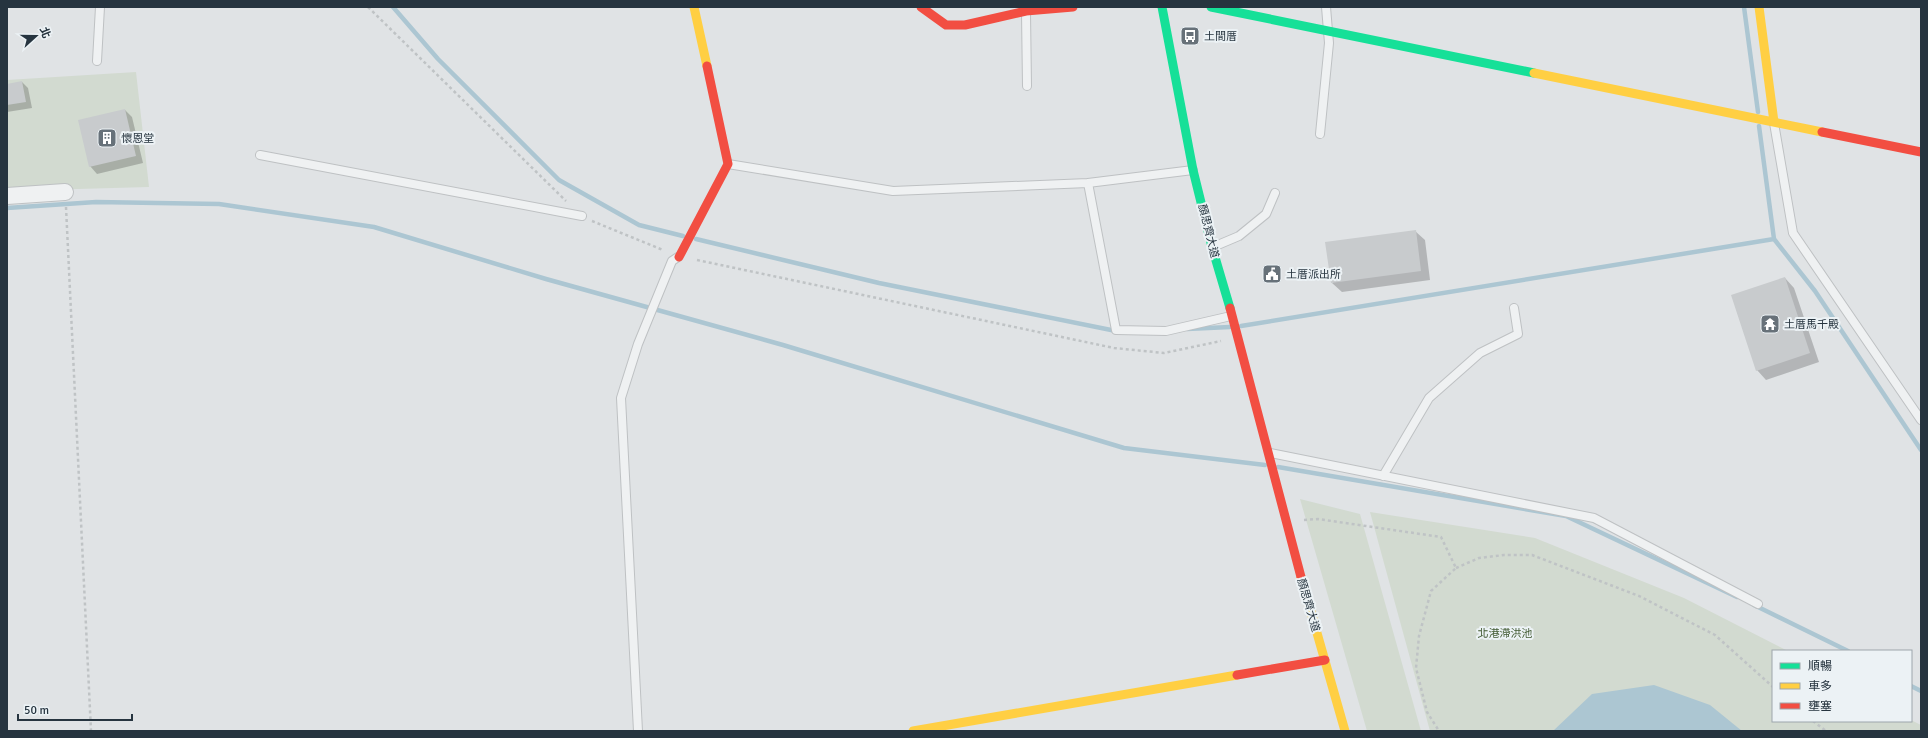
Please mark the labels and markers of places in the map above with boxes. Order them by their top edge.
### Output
bus stop icon: 土間厝 [1179,25,1201,47]
place label: 土間厝 [1204,30,1237,43]
building icon: 懷恩堂 [96,127,118,149]
place label: 懷恩堂 [121,132,154,145]
public building icon: 土厝派出所 [1261,263,1283,285]
place label: 土厝派出所 [1286,268,1341,281]
temple icon: 土厝馬千殿 [1759,313,1781,335]
place label: 土厝馬千殿 [1784,318,1839,331]

